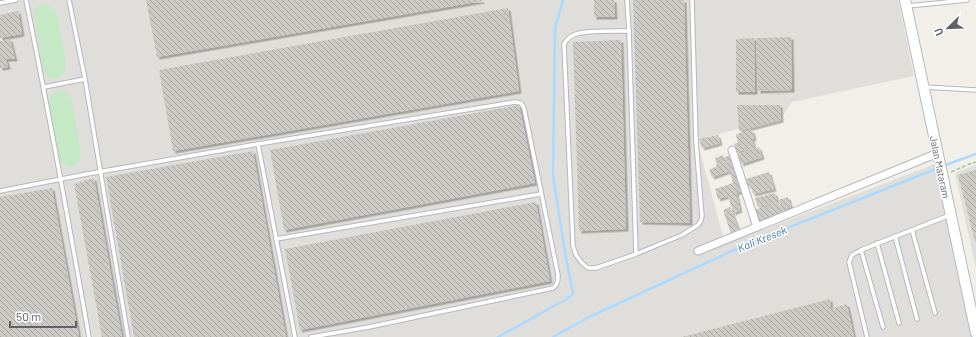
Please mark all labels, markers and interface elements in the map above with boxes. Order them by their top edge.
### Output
north arrow [928,8,968,48]
text: U [931,26,946,38]
street label: Jalan Mataram [928,135,952,199]
water label: Kali Kresek [735,223,789,254]
scale bar [10,303,76,329]
text: 50 m [16,309,41,323]

